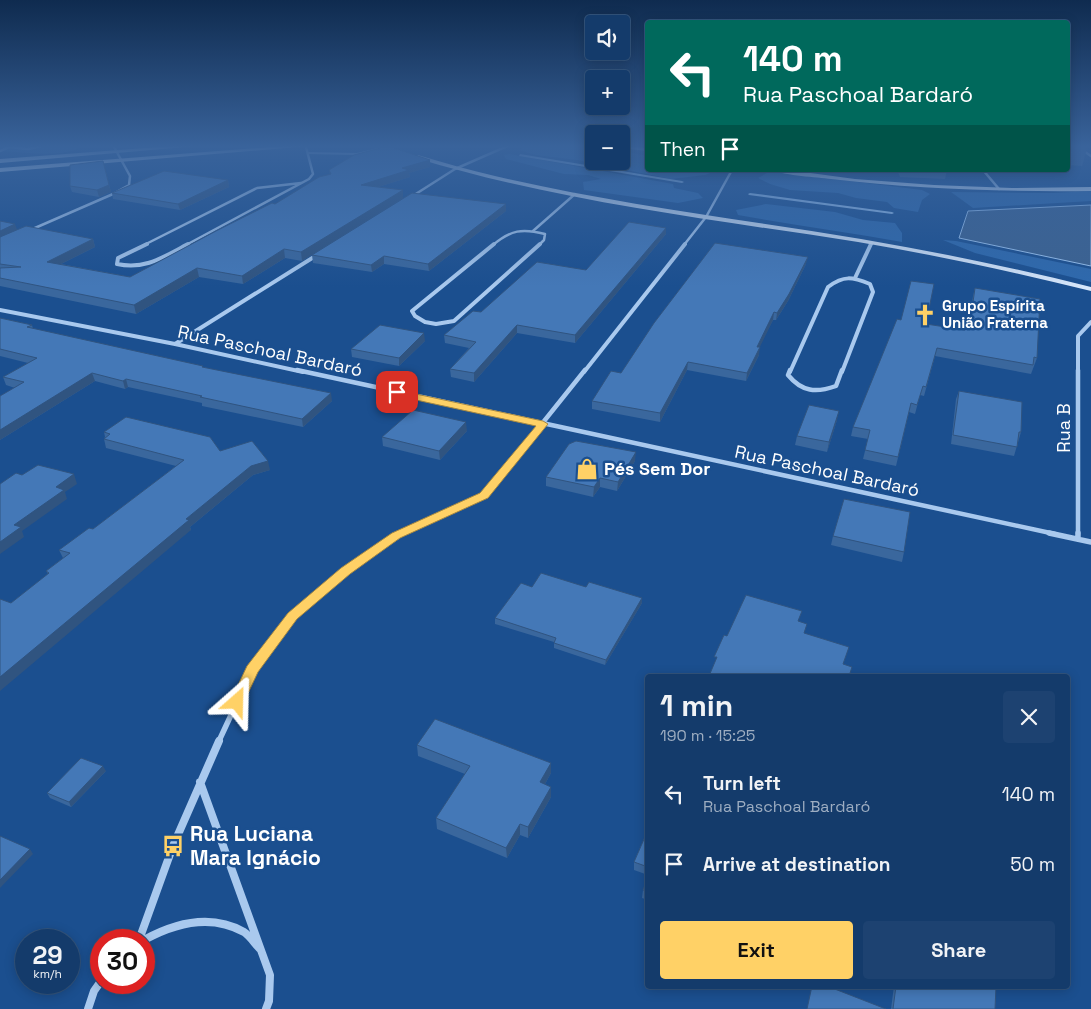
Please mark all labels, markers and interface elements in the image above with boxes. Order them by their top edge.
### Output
map controls [585,15,630,170]
button: sound [585,15,630,60]
text: 140 m [743,37,843,81]
icon: left [660,40,725,105]
button: + [585,70,630,115]
text: Rua Paschoal Bardaró [743,80,973,108]
button: − [585,125,630,170]
icon: arrive [716,135,744,163]
text: Then [660,137,706,162]
place label: Grupo Espírita União Fraterna [942,296,1048,332]
church icon: Grupo Espírita União Fraterna [912,302,938,328]
street label: Rua Paschoal Bardaró [176,320,365,381]
pin [376,371,418,413]
icon: arrive [383,378,411,406]
street label: Rua B [1052,403,1075,453]
street label: Rua Paschoal Bardaró [733,440,922,501]
shop icon: Pés Sem Dor [574,456,600,482]
place label: Pés Sem Dor [604,457,710,480]
position arrow [210,675,262,727]
text: 1 min [660,686,733,725]
button: close [1003,691,1055,743]
text: 190 m · 15:25 [660,725,755,746]
text: Turn left [703,771,781,796]
icon: left [660,780,688,808]
text: 140 m [1002,782,1055,807]
text: Rua Paschoal Bardaró [703,796,870,817]
place label: Rua Luciana Mara Ignácio [190,820,321,871]
bus stop icon: Rua Luciana Mara Ignácio [160,833,186,859]
icon: arrive [660,850,688,878]
text: Arrive at destination [703,852,891,877]
text: 50 m [1010,852,1055,877]
button: Exit [660,921,853,979]
button: Share [863,921,1055,979]
speed limit sign: 30 [90,929,155,994]
text: 29 [32,939,63,971]
text: km/h [33,966,62,982]

